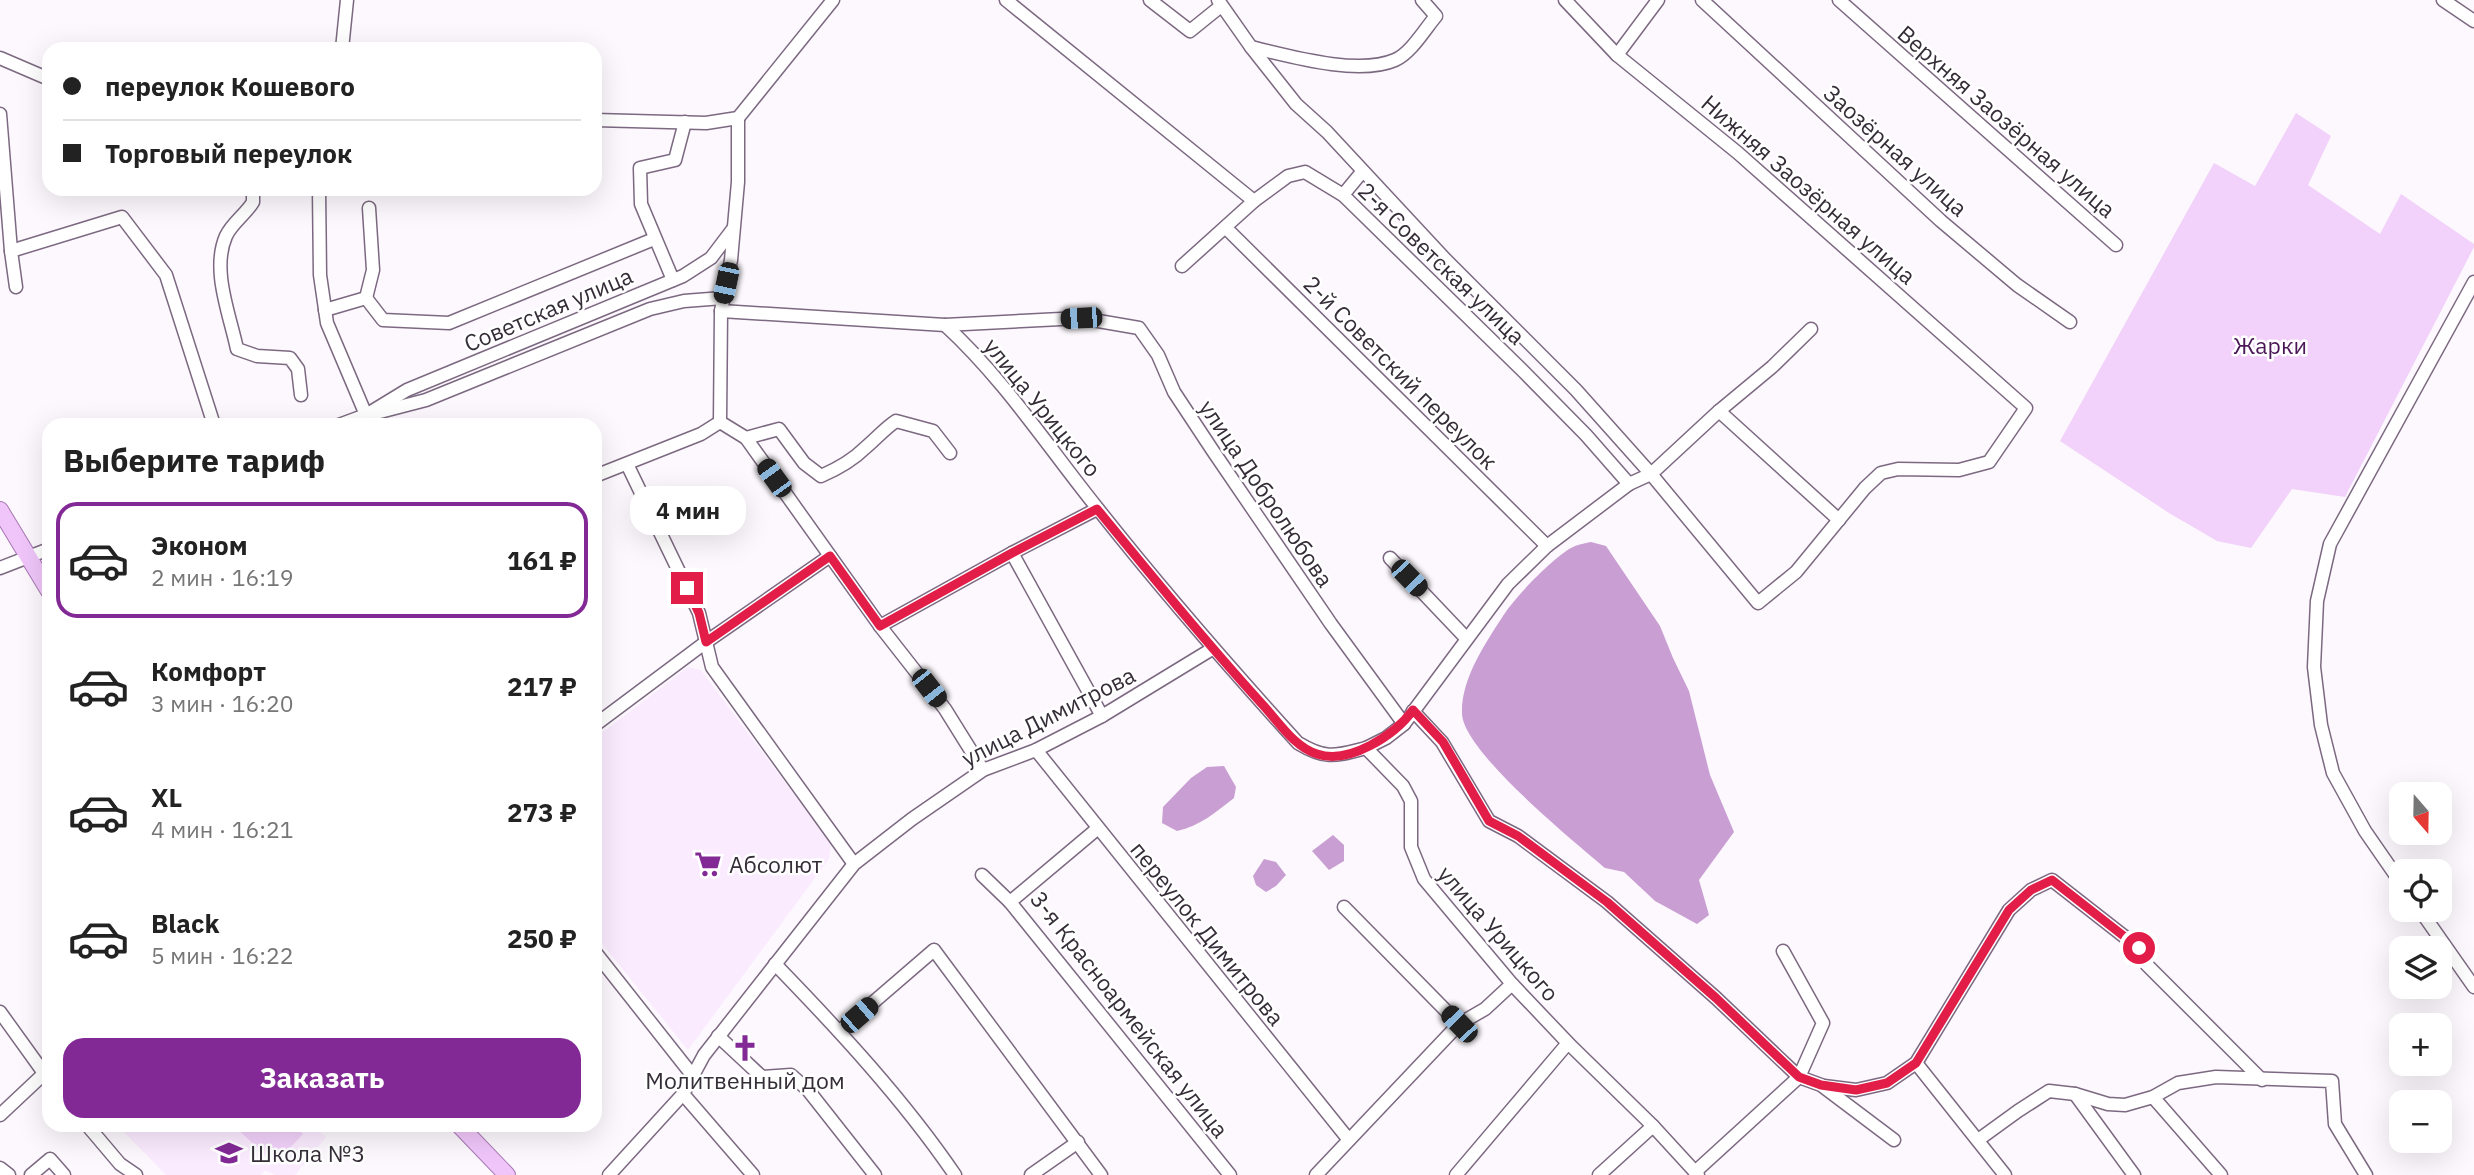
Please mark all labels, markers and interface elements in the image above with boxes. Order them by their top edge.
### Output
street label: Верхняя Заозёрная улица [1893,19,2121,223]
text: переулок Кошевого [105,69,355,103]
street label: Заозёрная улица [1819,78,1973,222]
street label: Нижняя Заозёрная улица [1696,88,1922,290]
text: Торговый переулок [105,136,352,170]
street label: 2-я Советская улица [1352,175,1532,351]
street label: Советская улица [459,260,637,358]
car [712,260,741,306]
street label: 2-й Советский переулок [1297,268,1505,476]
car [1060,306,1103,330]
park label: Жарки [2233,330,2307,360]
street label: улица Урицкого [978,331,1108,483]
street label: улица Добролюбова [1193,394,1341,592]
text: Выберите тариф [63,439,325,481]
car [754,455,795,501]
callout: 4 мин [629,486,745,536]
text: 4 мин [656,495,720,525]
text: Эконом [151,528,248,562]
icon: car [67,529,130,592]
text: 161 ₽ [507,543,577,577]
car [1387,556,1432,600]
text: 2 мин · 16:19 [151,562,294,592]
route end [671,572,703,604]
text: Комфорт [151,654,266,688]
icon: car [67,655,130,718]
street label: улица Димитрова [956,659,1140,773]
car [908,665,951,711]
text: 217 ₽ [507,669,577,703]
text: 3 мин · 16:20 [151,688,294,718]
text: XL [151,780,182,814]
icon: car [67,781,130,844]
north arrow [2389,782,2452,845]
map controls [2389,782,2452,1153]
text: 273 ₽ [507,795,577,829]
text: 4 мин · 16:21 [151,814,294,844]
street label: переулок Димитрова [1124,835,1292,1031]
supermarket icon: Абсолют [693,849,723,879]
place label: Абсолют [729,849,823,879]
street label: улица Урицкого [1432,859,1566,1007]
button: locate [2389,859,2452,922]
street label: 3-я Красноармейская улица [1024,885,1236,1143]
text: Black [151,906,219,940]
icon: car [67,907,130,970]
text: 250 ₽ [507,921,577,955]
route start [2123,932,2155,964]
button: layers [2389,936,2452,999]
text: 5 мин · 16:22 [151,940,294,970]
car [837,993,882,1037]
car [1437,1002,1482,1046]
button: + [2389,1013,2452,1076]
church icon: Молитвенный дом [730,1033,760,1063]
button: Заказать [63,1038,581,1118]
place label: Молитвенный дом [645,1065,845,1095]
button: − [2389,1090,2452,1153]
school or university icon: Школа №3 [214,1138,244,1168]
place label: Школа №3 [250,1138,365,1168]

